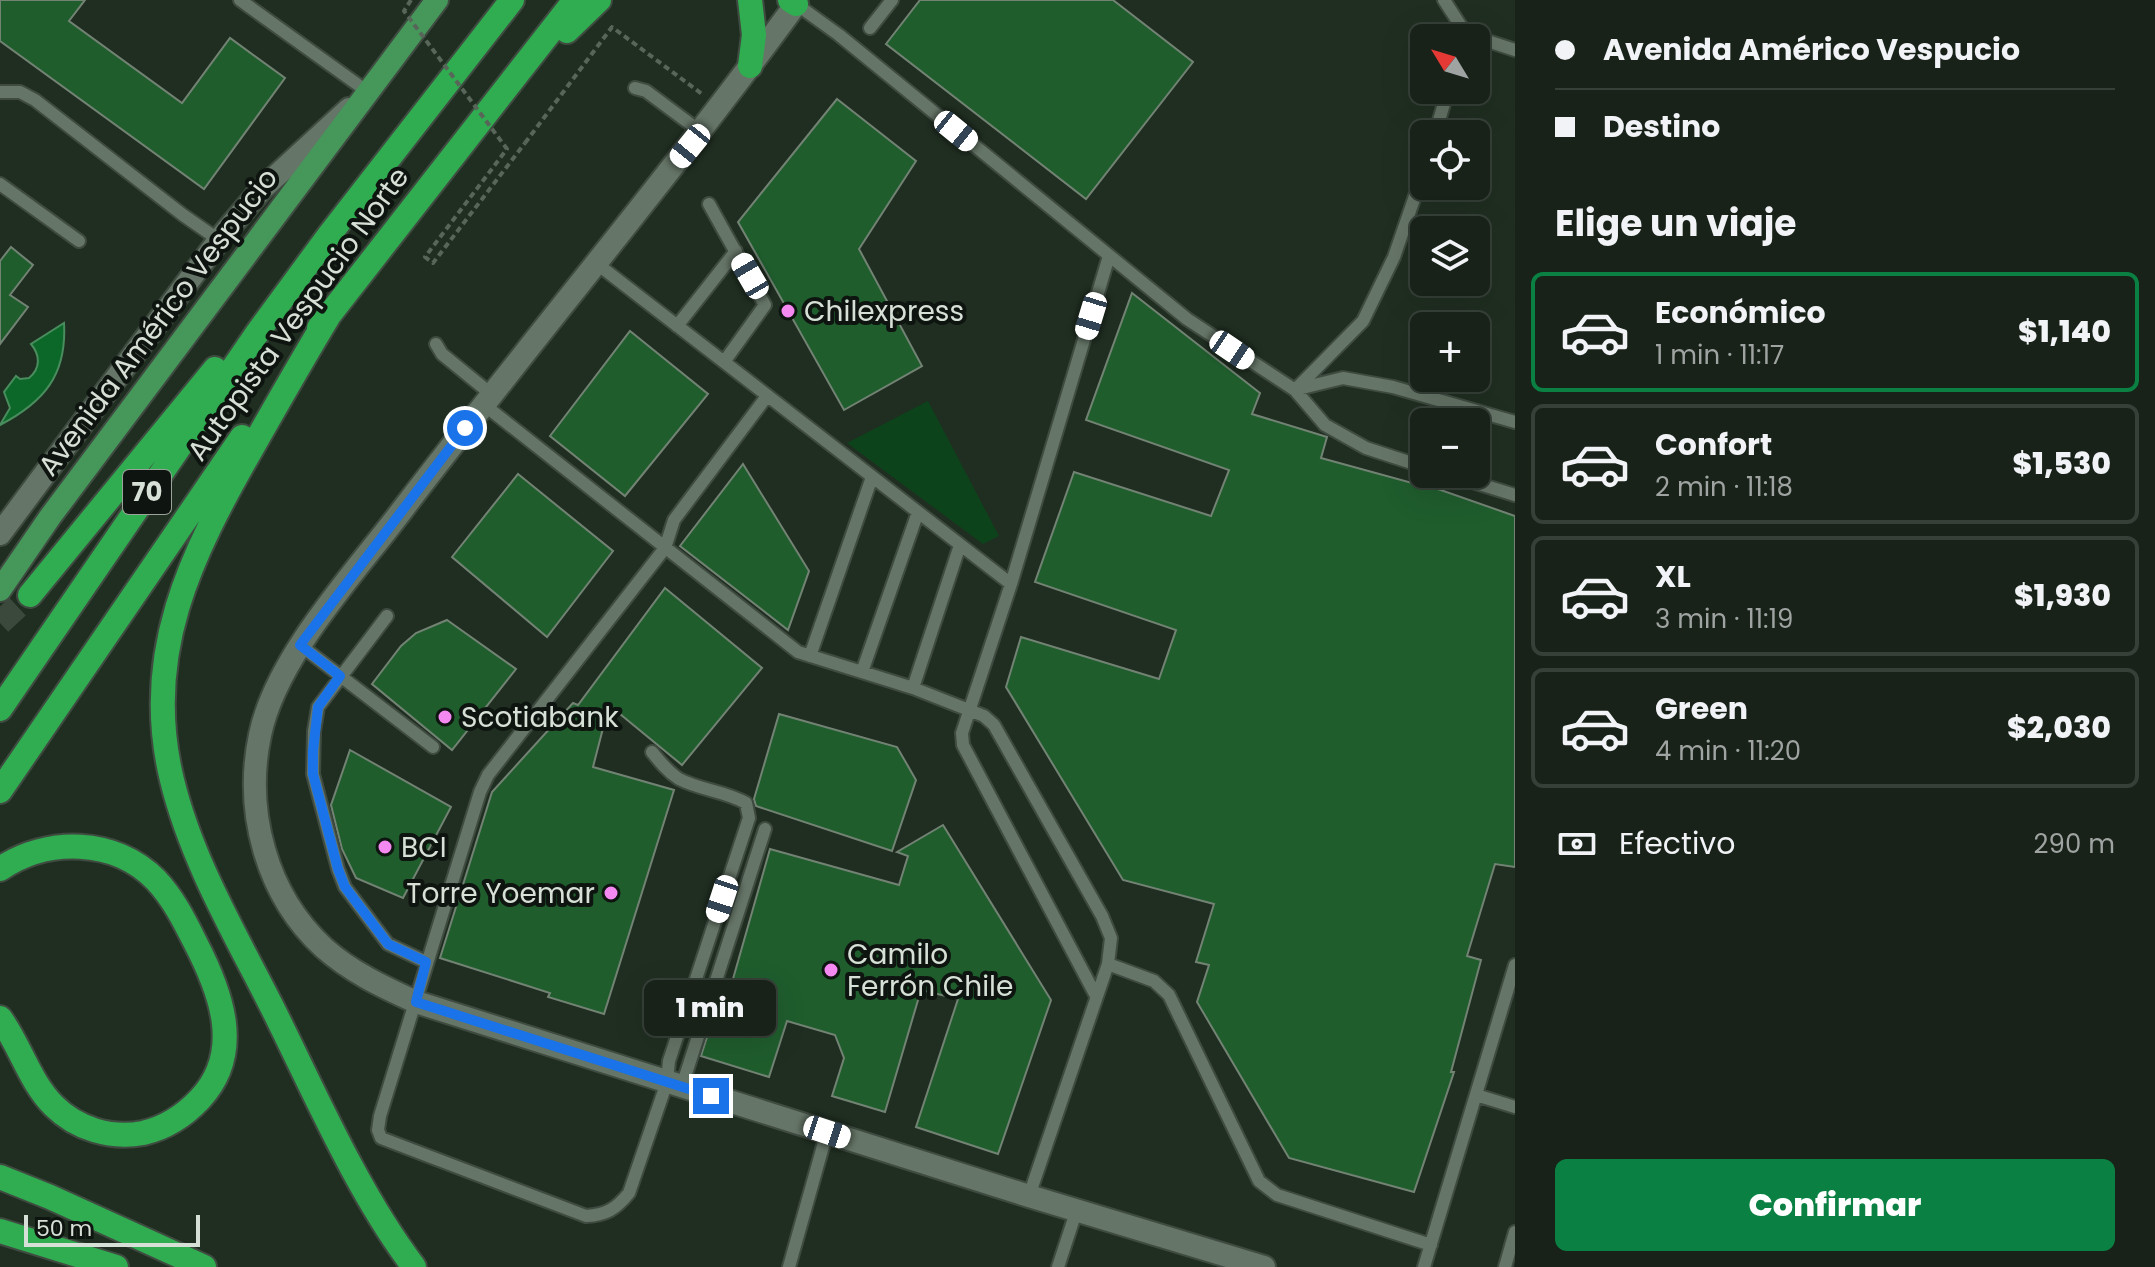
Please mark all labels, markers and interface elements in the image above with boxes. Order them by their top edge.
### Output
north arrow [1410,24,1490,104]
map controls [1410,24,1490,488]
text: Avenida Américo Vespucio [1603,28,2020,71]
text: Destino [1603,105,1720,148]
car [930,107,982,155]
car [666,120,714,172]
button: locate [1410,120,1490,200]
street label: Autopista Vespucio Norte [178,159,418,469]
street label: Avenida Américo Vespucio [29,160,287,484]
text: Elige un viaje [1555,198,1797,249]
button: layers [1410,216,1490,296]
car [728,249,772,303]
car [1073,290,1109,342]
text: Económico [1655,291,1826,334]
place label: Chilexpress [804,292,964,331]
icon: car [1559,296,1631,368]
marker: Chilexpress [779,302,797,320]
text: $1,140 [2018,310,2111,353]
button: + [1410,312,1490,392]
car [1205,327,1259,373]
text: 1 min · 11:17 [1655,337,1784,373]
button: − [1410,408,1490,488]
route start [447,410,483,446]
text: Confort [1655,423,1772,466]
icon: car [1559,428,1631,500]
text: $1,530 [2012,442,2111,485]
text: 2 min · 11:18 [1655,469,1793,505]
road number: 70 [123,470,171,514]
text: XL [1655,555,1691,598]
icon: car [1559,560,1631,632]
text: $1,930 [2014,574,2111,617]
text: 3 min · 11:19 [1655,601,1793,637]
text: Green [1655,687,1748,730]
icon: car [1559,692,1631,764]
place label: Scotiabank [461,698,619,737]
text: $2,030 [2007,706,2111,749]
marker: Scotiabank [436,708,454,726]
text: 4 min · 11:20 [1655,733,1801,769]
icon: cash [1555,822,1599,866]
text: Efectivo [1619,822,1735,865]
text: 290 m [2034,826,2115,862]
place label: BCI [401,828,447,867]
marker: BCI [376,838,394,856]
car [703,872,741,926]
place label: Torre Yoemar [406,874,595,913]
marker: Torre Yoemar [602,884,620,902]
place label: Camilo Ferrón Chile [847,935,1013,1006]
marker: Camilo Ferrón Chile [822,961,840,979]
callout: 1 min [645,980,777,1036]
text: 1 min [676,990,744,1026]
route end [693,1078,729,1114]
car [800,1113,854,1151]
button: Confirmar [1555,1159,2115,1251]
scale bar [24,1211,200,1247]
text: 50 m [36,1213,92,1244]

